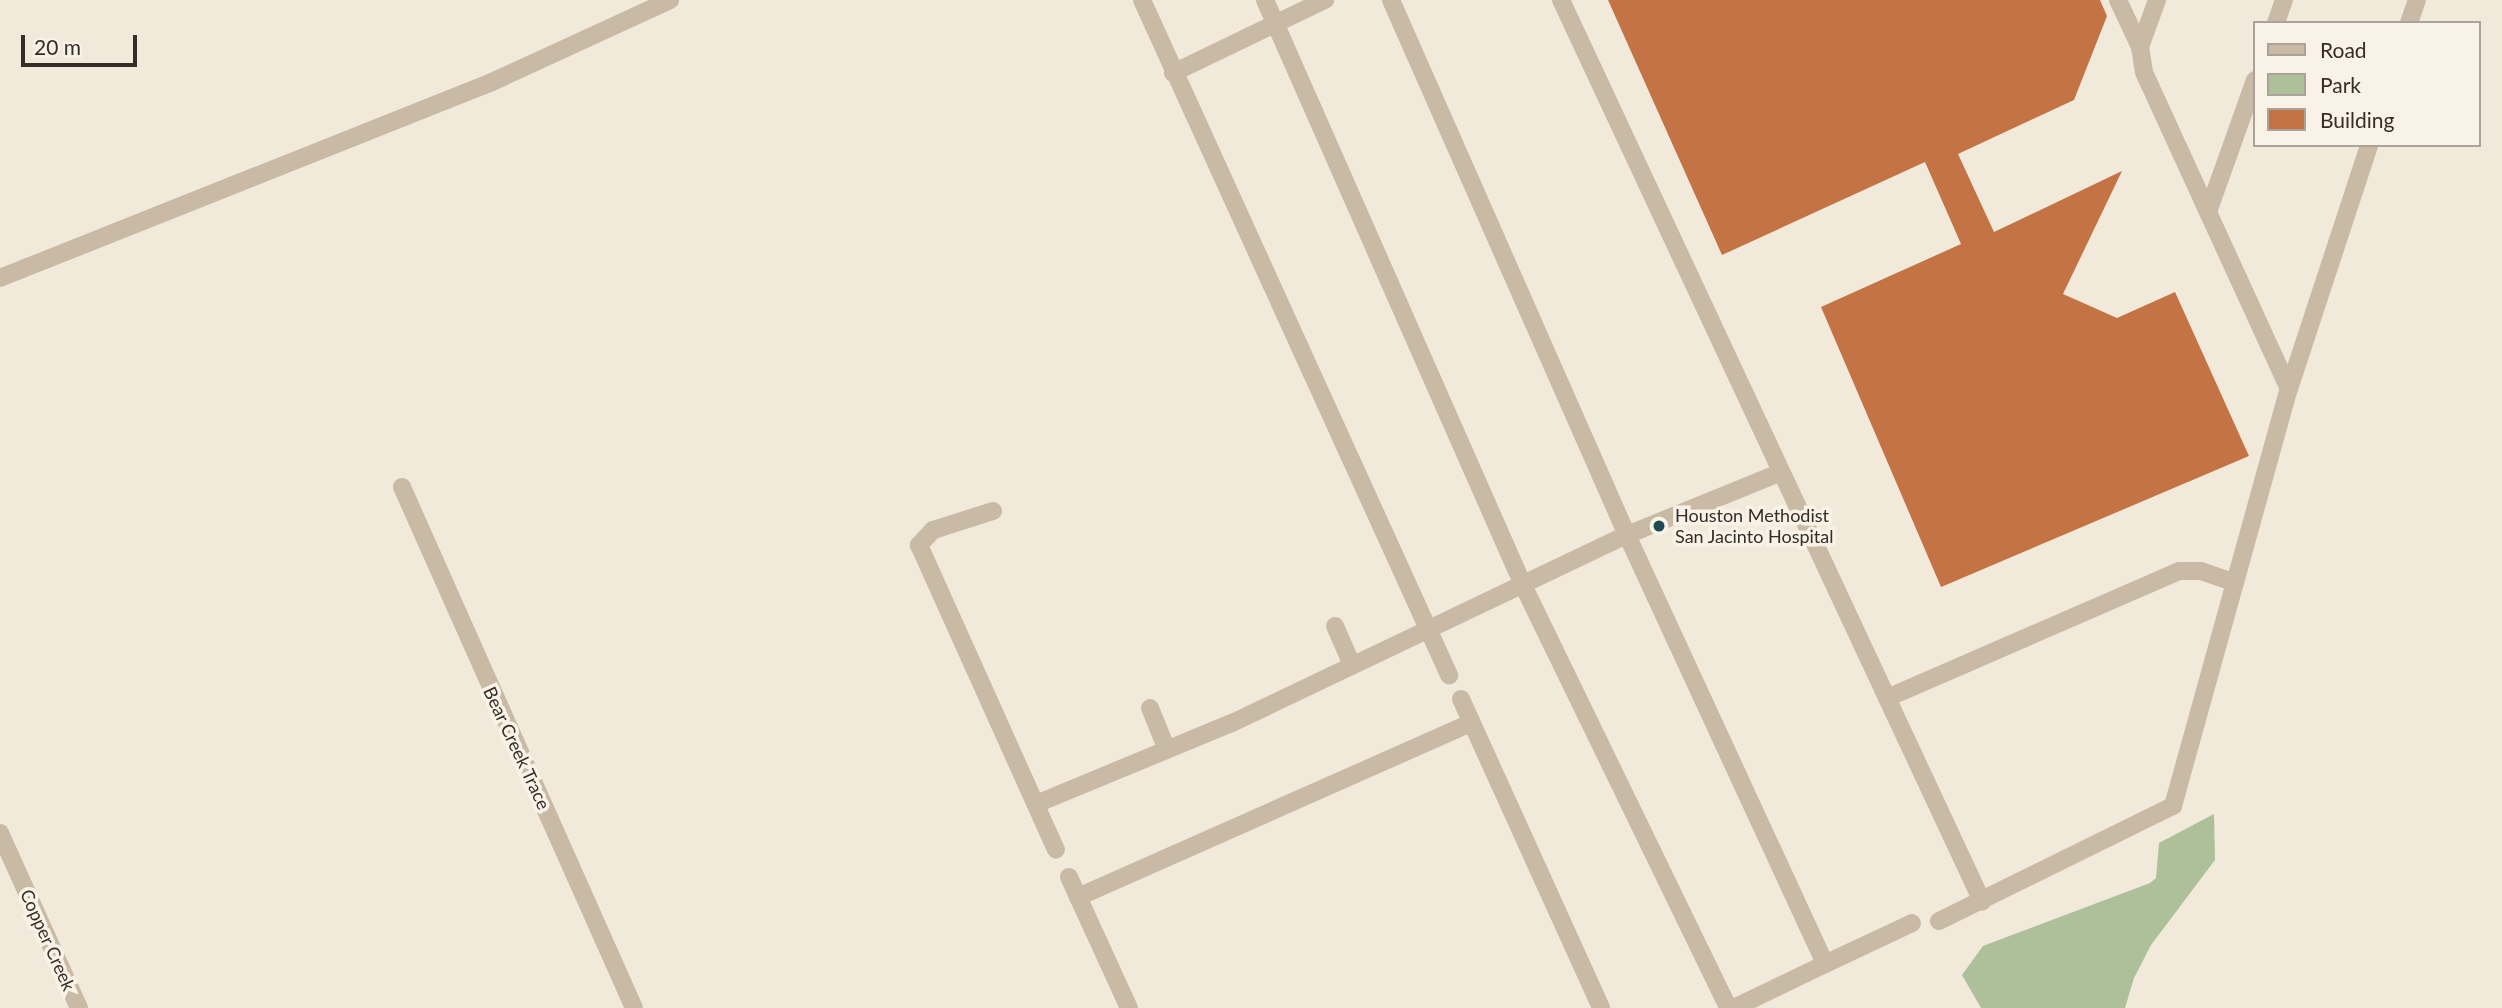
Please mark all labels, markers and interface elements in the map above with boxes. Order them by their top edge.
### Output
scale bar [24,21,140,65]
legend [2254,21,2481,147]
text: 20 m [34,34,81,59]
text: Road [2320,37,2367,62]
text: Park [2320,72,2361,97]
text: Building [2320,107,2395,132]
place label: Houston Methodist San Jacinto Hospital [1675,505,1834,548]
marker: Houston Methodist San Jacinto Hospital [1649,516,1669,536]
street label: Bear Creek Trace [479,683,555,813]
street label: Copper Creek [16,886,80,994]

